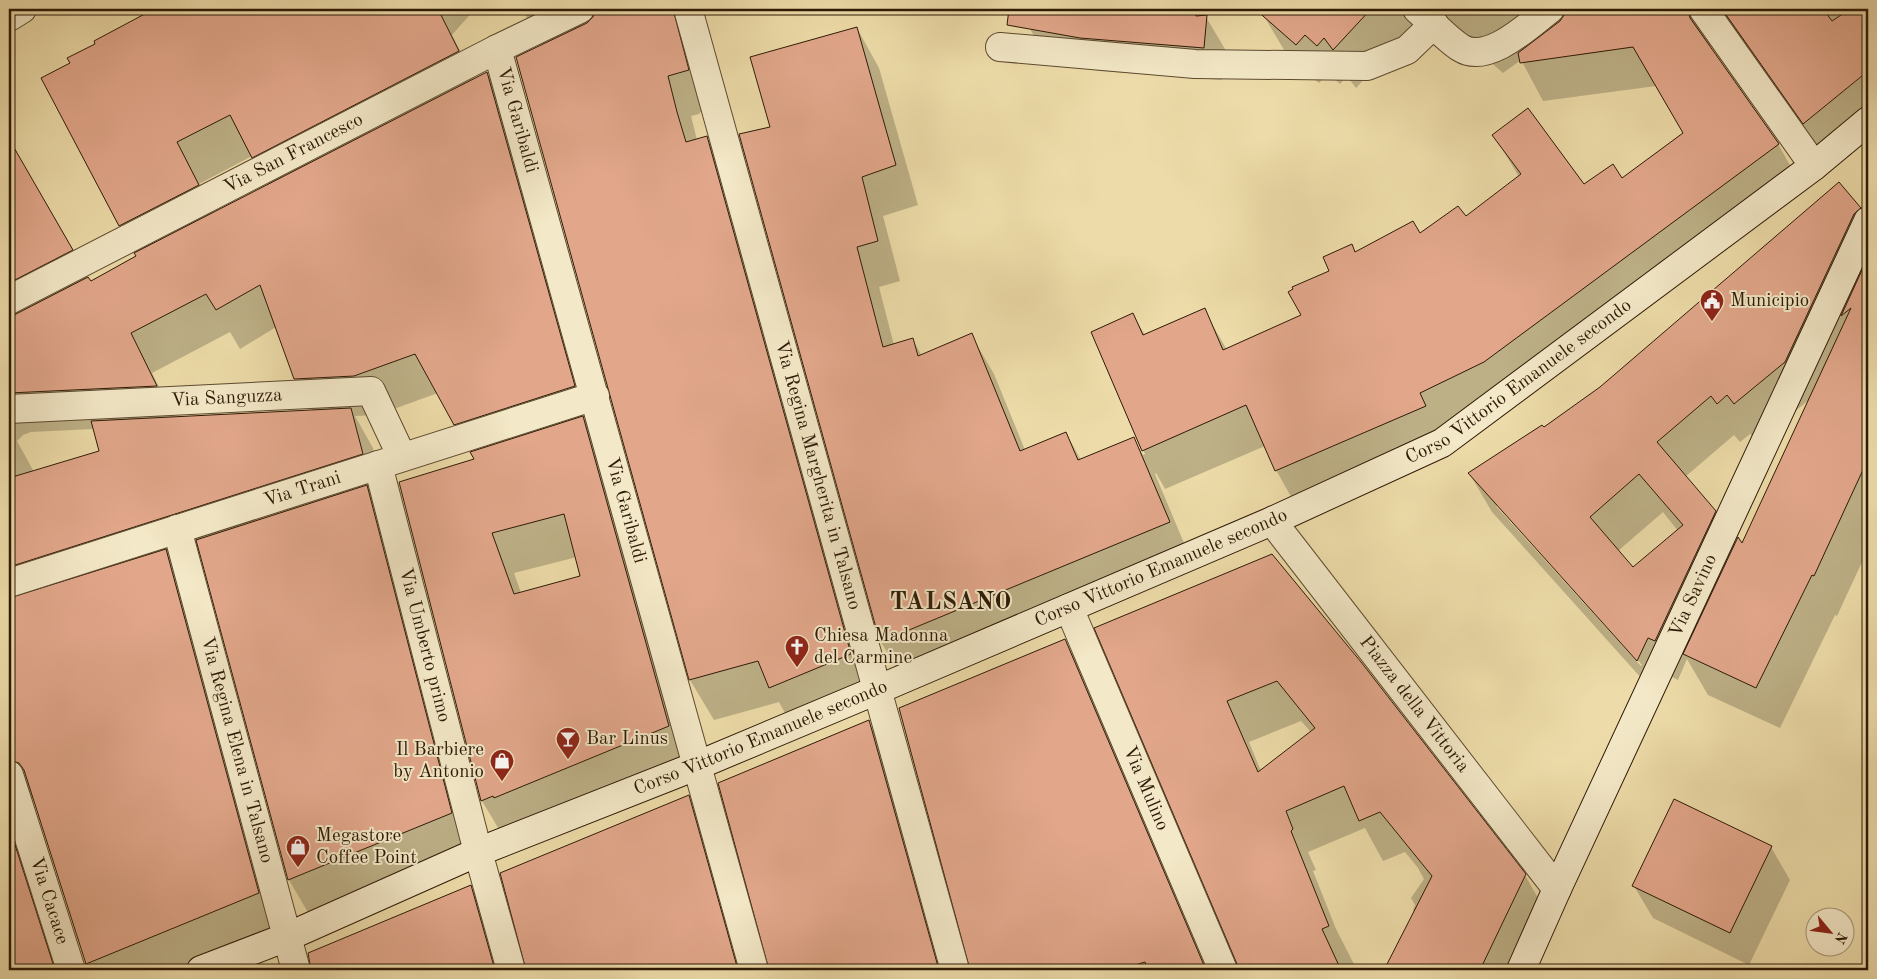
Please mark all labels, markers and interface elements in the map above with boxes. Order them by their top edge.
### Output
street label: Via Garibaldi [493,65,541,175]
street label: Via San Francesco [221,110,366,197]
public building icon: Municipio [1699,288,1725,322]
place label: Municipio [1730,292,1809,311]
street label: Corso Vittorio Emanuele secondo [1403,296,1635,468]
street label: Via Regina Margherita in Talsano [771,339,864,612]
street label: Via Sanguzza [170,386,284,410]
street label: Via Garibaldi [602,455,649,566]
street label: Via Trani [261,468,343,511]
street label: Corso Vittorio Emanuele secondo [1032,506,1290,631]
street label: Via Savino [1666,551,1721,640]
street label: Via Umberto primo [395,566,454,724]
district label: TALSANO [890,591,1012,615]
place label: Chiesa Madonna del Carmine [814,627,949,668]
street label: Piazza della Vittoria [1356,633,1473,777]
church icon: Chiesa Madonna del Carmine [784,634,810,668]
street label: Via Regina Elena in Talsano [197,635,276,865]
street label: Corso Vittorio Emanuele secondo [631,677,890,799]
bar icon: Bar Linus [555,726,581,760]
place label: Bar Linus [586,730,668,749]
place label: Il Barbiere by Antonio [393,741,484,782]
street label: Via Mulino [1119,743,1172,833]
shop icon: Il Barbiere by Antonio [489,748,515,782]
place label: Megastore Coffee Point [316,827,417,868]
shop icon: Megastore Coffee Point [285,834,311,868]
street label: Via Cacace [26,855,72,947]
north arrow [1804,906,1854,956]
text: N [1832,930,1849,946]

